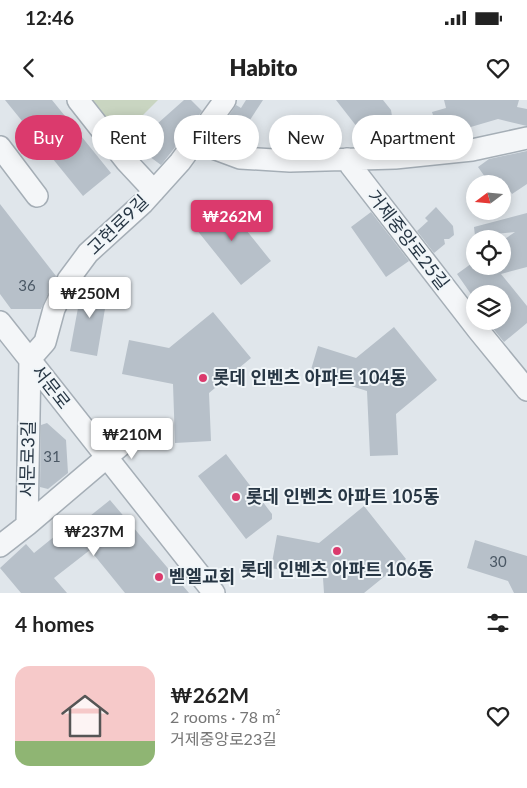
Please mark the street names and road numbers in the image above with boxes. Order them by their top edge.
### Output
street label: 거제중앙로25길 [363,185,454,294]
street label: 고현로9길 [82,190,153,259]
street label: 서문로 [28,360,76,413]
street label: 서문로3길 [15,420,39,498]

